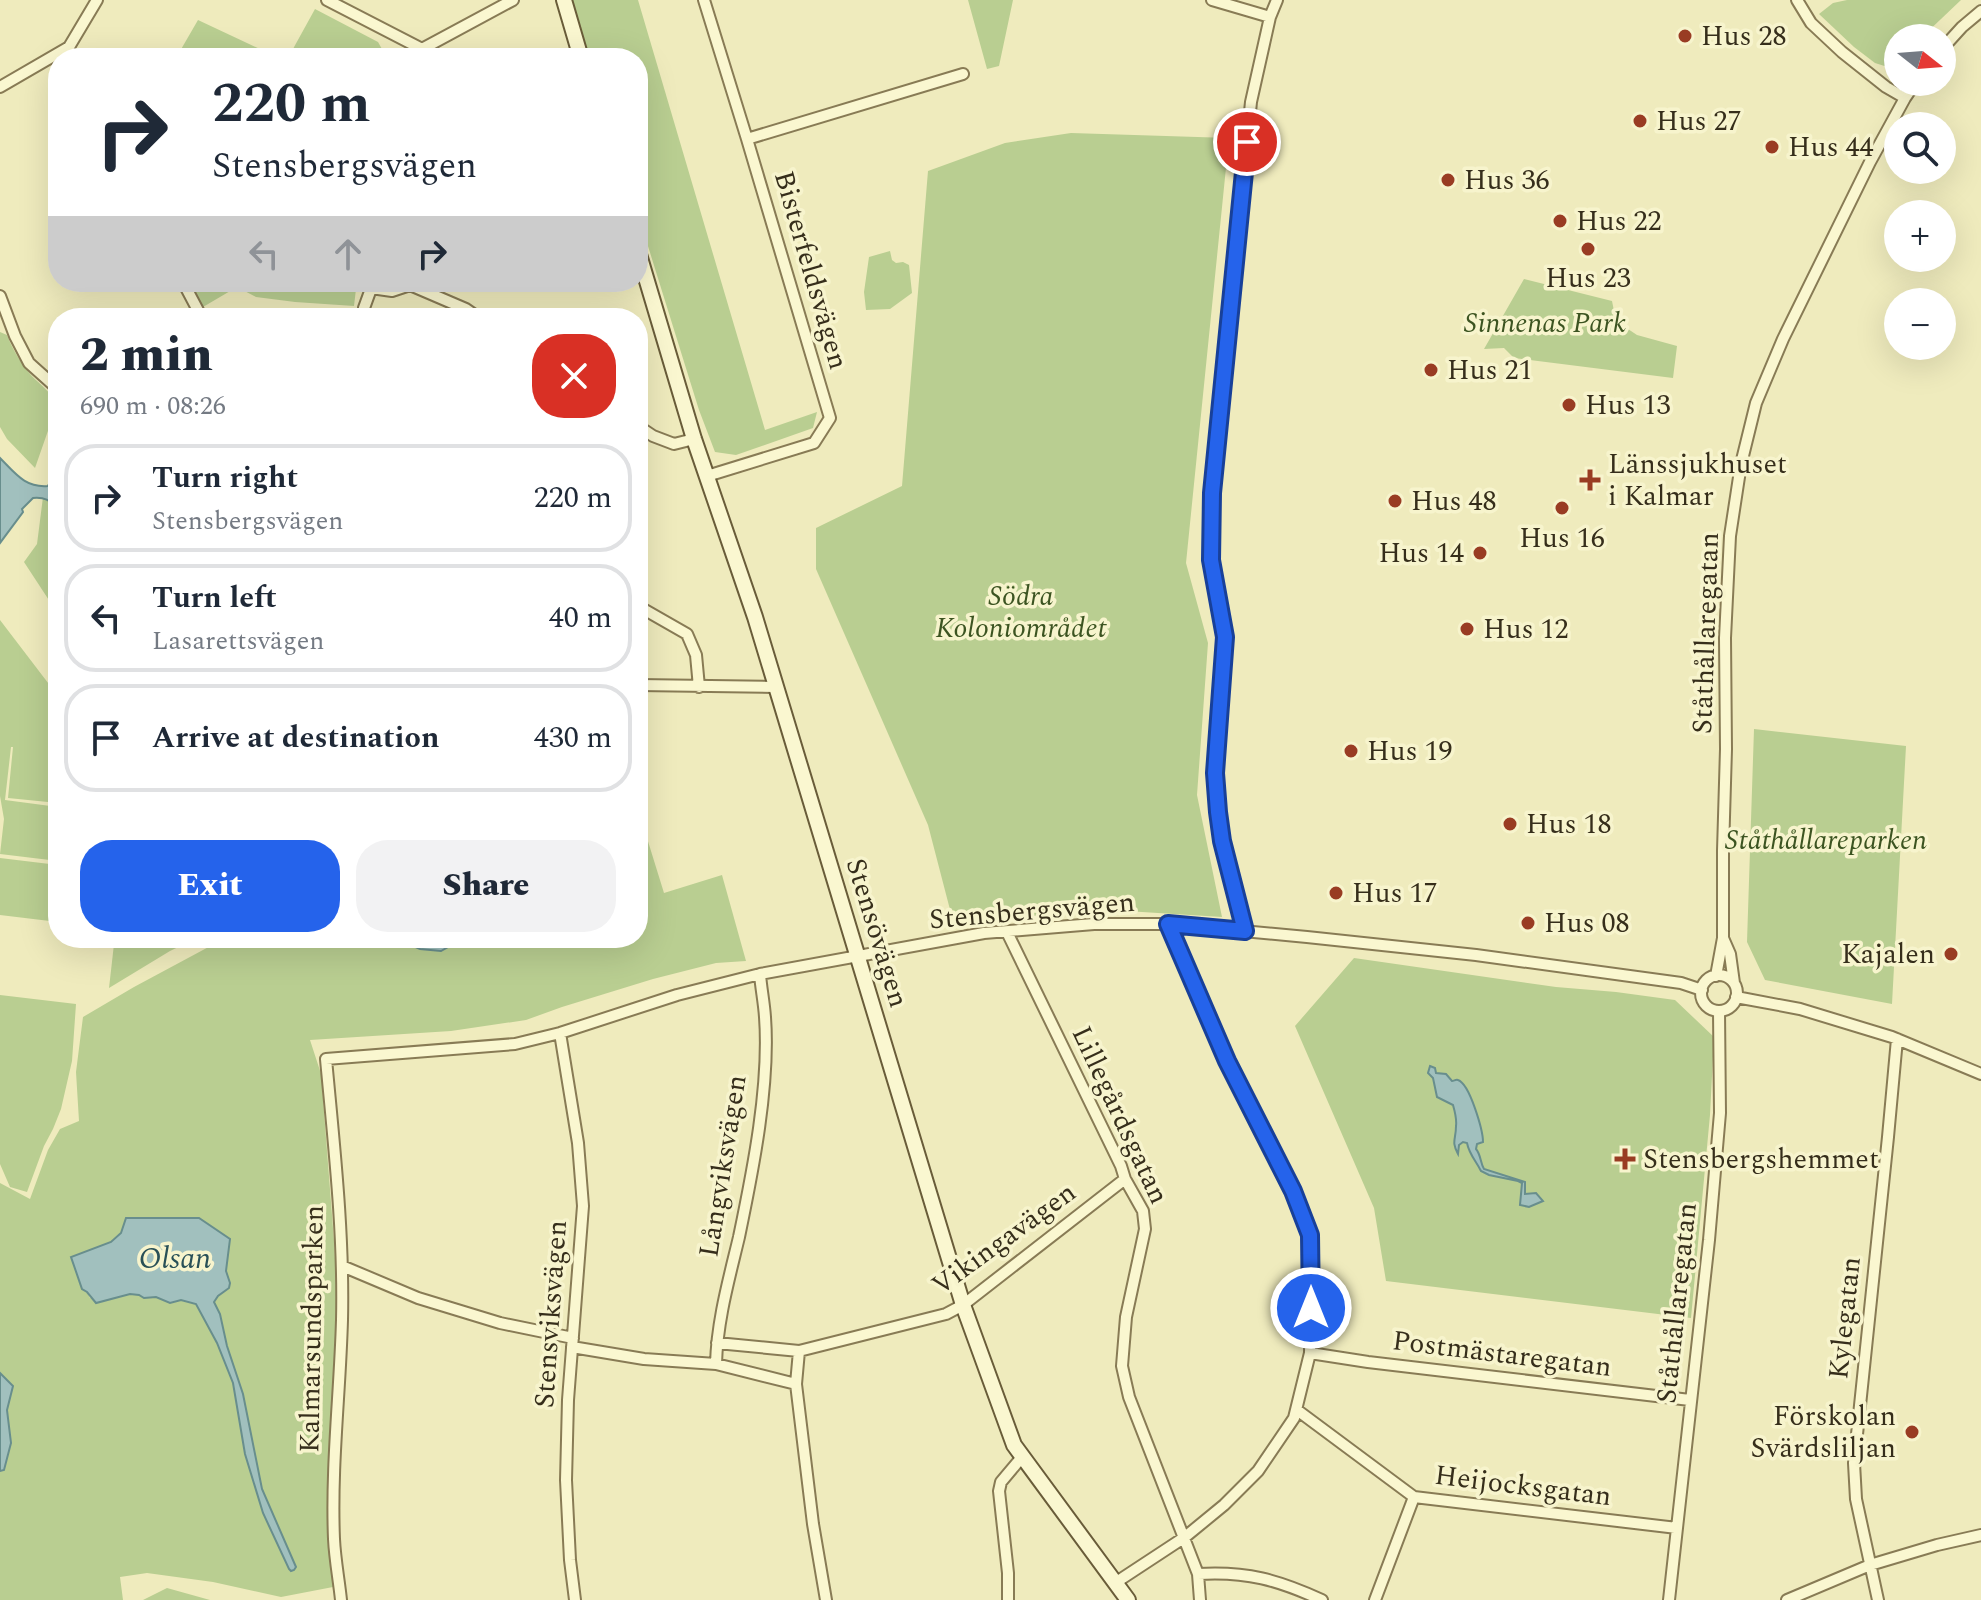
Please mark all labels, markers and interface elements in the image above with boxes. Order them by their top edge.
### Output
place label: Hus 28 [1701,15,1786,58]
north arrow [1884,24,1956,96]
map controls [1884,24,1956,360]
marker: Hus 28 [1676,27,1694,45]
text: 220 m [212,62,371,147]
icon: right [80,80,184,184]
place label: Hus 27 [1656,100,1741,143]
pin [1213,108,1281,176]
marker: Hus 27 [1631,112,1649,130]
button: search [1884,112,1956,184]
icon: arrive [1225,120,1269,164]
place label: Hus 44 [1788,126,1873,169]
marker: Hus 44 [1763,138,1781,156]
text: Stensbergsvägen [212,139,477,194]
place label: Hus 36 [1464,159,1549,202]
street label: Bisterfeldsvägen [762,166,860,374]
marker: Hus 36 [1439,171,1457,189]
place label: Hus 22 [1576,200,1661,243]
button: + [1884,200,1956,272]
marker: Hus 22 [1551,212,1569,230]
icon: left [242,232,286,276]
icon: ahead [326,232,370,276]
icon: right [410,232,454,276]
marker: Hus 23 [1579,240,1597,258]
place label: Hus 23 [1545,257,1631,300]
button: − [1884,288,1956,360]
park label: Sinnenas Park [1464,302,1626,345]
text: 2 min [80,319,213,392]
button: close [532,334,616,418]
place label: Hus 21 [1447,349,1532,392]
marker: Hus 21 [1422,361,1440,379]
place label: Hus 13 [1585,384,1670,427]
text: 690 m · 08:26 [80,386,226,426]
marker: Hus 13 [1560,396,1578,414]
place label: Länssjukhuset i Kalmar [1608,443,1787,518]
text: Turn right [152,455,298,501]
marker: Länssjukhuset i Kalmar [1579,469,1601,491]
text: 220 m [534,475,612,521]
icon: right [84,476,128,520]
place label: Hus 48 [1411,480,1496,523]
marker: Hus 48 [1386,492,1404,510]
marker: Hus 16 [1553,499,1571,517]
text: Stensbergsvägen [152,501,343,541]
place label: Hus 16 [1519,517,1605,560]
street label: Ståthållaregatan [1681,531,1731,735]
place label: Hus 14 [1379,532,1464,575]
marker: Hus 14 [1471,544,1489,562]
text: Turn left [152,575,277,621]
park label: Södra Koloniområdet [936,575,1108,650]
text: 40 m [549,595,612,641]
icon: left [84,596,128,640]
place label: Hus 12 [1483,608,1568,651]
marker: Hus 12 [1458,620,1476,638]
text: Lasarettsvägen [152,621,324,661]
text: Arrive at destination [152,715,439,761]
text: 430 m [534,715,612,761]
icon: arrive [84,716,128,760]
place label: Hus 19 [1367,730,1452,773]
marker: Hus 19 [1342,742,1360,760]
place label: Hus 18 [1526,803,1611,846]
marker: Hus 18 [1501,815,1519,833]
park label: Ståthållareparken [1725,819,1927,862]
button: Exit [80,840,340,932]
button: Share [356,840,616,932]
street label: Stensövägen [834,853,920,1013]
place label: Hus 17 [1352,872,1437,915]
street label: Stensbergsvägen [927,881,1137,941]
marker: Hus 17 [1327,884,1345,902]
place label: Hus 08 [1544,902,1629,945]
marker: Hus 08 [1519,914,1537,932]
place label: Kajalen [1841,933,1935,976]
marker: Kajalen [1942,945,1960,963]
street label: Lillegårdsgatan [1060,1019,1180,1211]
street label: Långviksvägen [687,1072,759,1260]
place label: Stensbergshemmet [1643,1138,1879,1181]
marker: Stensbergshemmet [1614,1148,1636,1170]
street label: Vikingavägen [923,1172,1085,1306]
street label: Ståthållaregatan [1645,1200,1709,1406]
street label: Kalmarsundsparken [288,1205,336,1453]
street label: Stensviksvägen [523,1219,579,1409]
water label: Olsan [139,1236,211,1282]
street label: Kylegatan [1817,1255,1873,1381]
position arrow [1269,1266,1353,1350]
street label: Postmästaregatan [1390,1319,1614,1389]
place label: Förskolan Svärdsliljan [1751,1395,1896,1470]
marker: Förskolan Svärdsliljan [1903,1423,1921,1441]
street label: Heijocksgatan [1432,1454,1614,1518]

